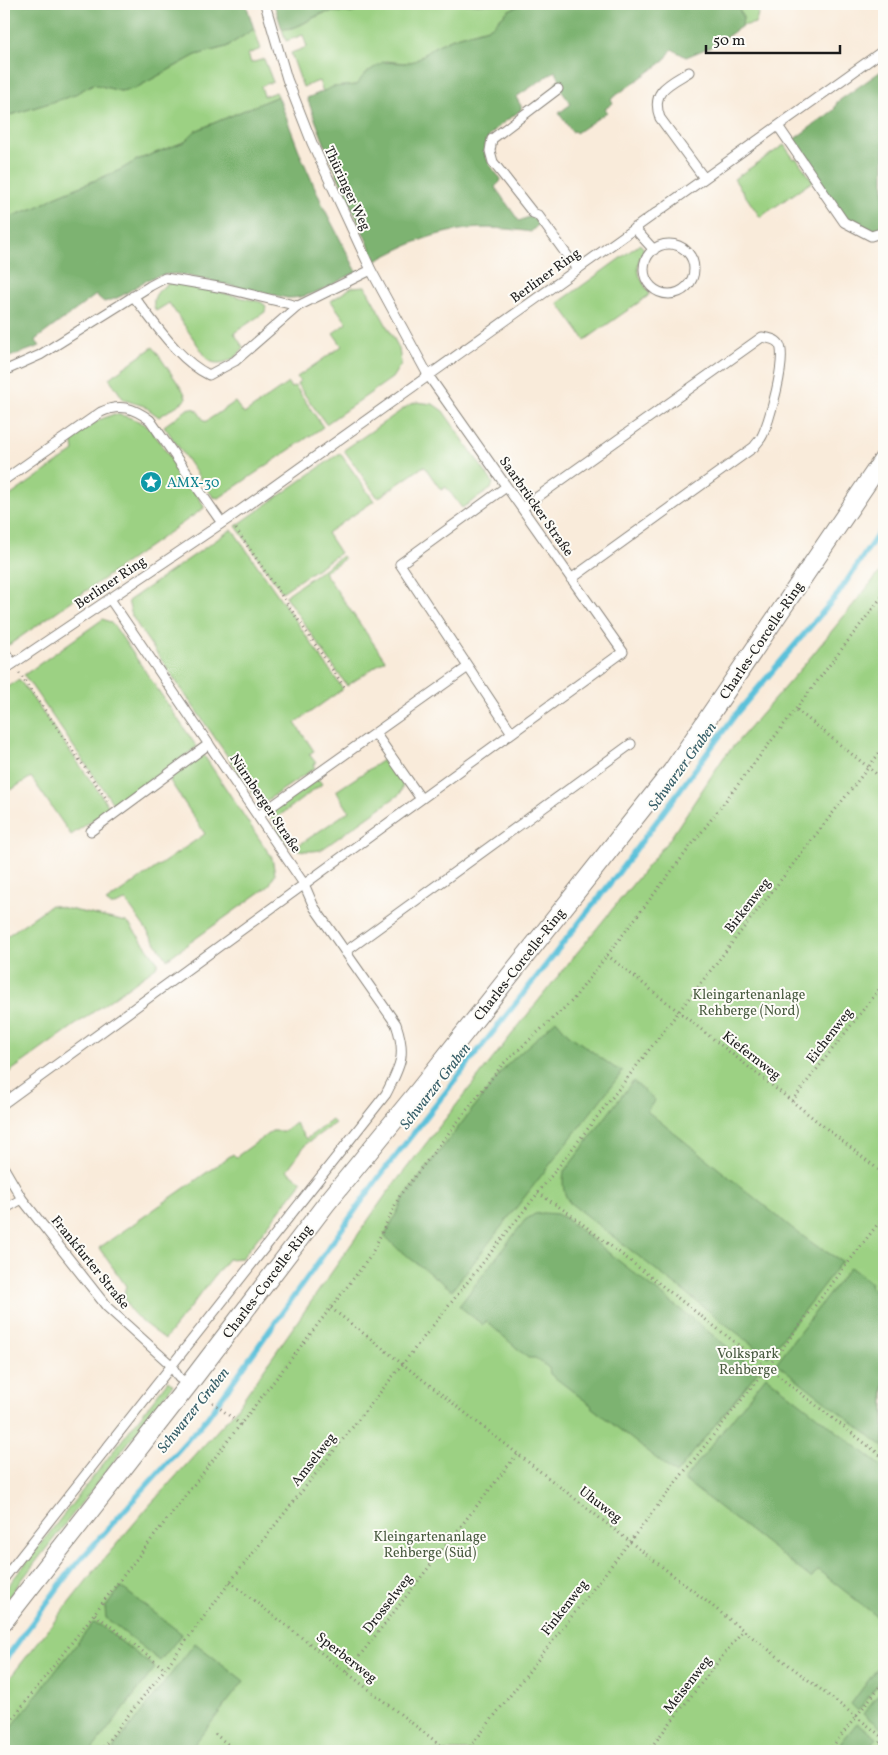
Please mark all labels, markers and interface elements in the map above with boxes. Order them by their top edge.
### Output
scale bar [706,22,839,54]
text: 50 m [713,31,745,52]
street label: Thüringer Weg [319,143,375,234]
street label: Berliner Ring [507,244,585,308]
street label: Saarbrücker Straße [494,453,578,561]
place icon: AMX-30 [139,470,163,494]
place label: AMX-30 [167,474,219,493]
street label: Berliner Ring [71,552,150,614]
street label: Charles-Corcelle-Ring [716,578,809,704]
water label: Schwarzer Graben [644,718,723,815]
street label: Nürnberger Straße [225,751,305,857]
street label: Birkenweg [721,874,776,937]
street label: Charles-Corcelle-Ring [470,905,570,1025]
park label: Kleingartenanlage Rehberge (Nord) [693,986,806,1021]
street label: Eichenweg [802,1004,858,1068]
street label: Kiefernweg [718,1027,784,1085]
water label: Schwarzer Graben [396,1039,477,1135]
street label: Frankfurter Straße [46,1212,134,1314]
street label: Charles-Corcelle-Ring [219,1221,317,1343]
park label: Volkspark Rehberge [717,1345,779,1380]
water label: Schwarzer Graben [153,1364,235,1458]
street label: Amselweg [287,1429,341,1491]
street label: Uhuweg [575,1482,626,1528]
park label: Kleingartenanlage Rehberge (Süd) [374,1528,487,1563]
street label: Drosselweg [359,1570,417,1638]
street label: Finkenweg [537,1576,593,1640]
street label: Sperberweg [312,1628,381,1688]
street label: Meisenweg [660,1652,717,1718]

